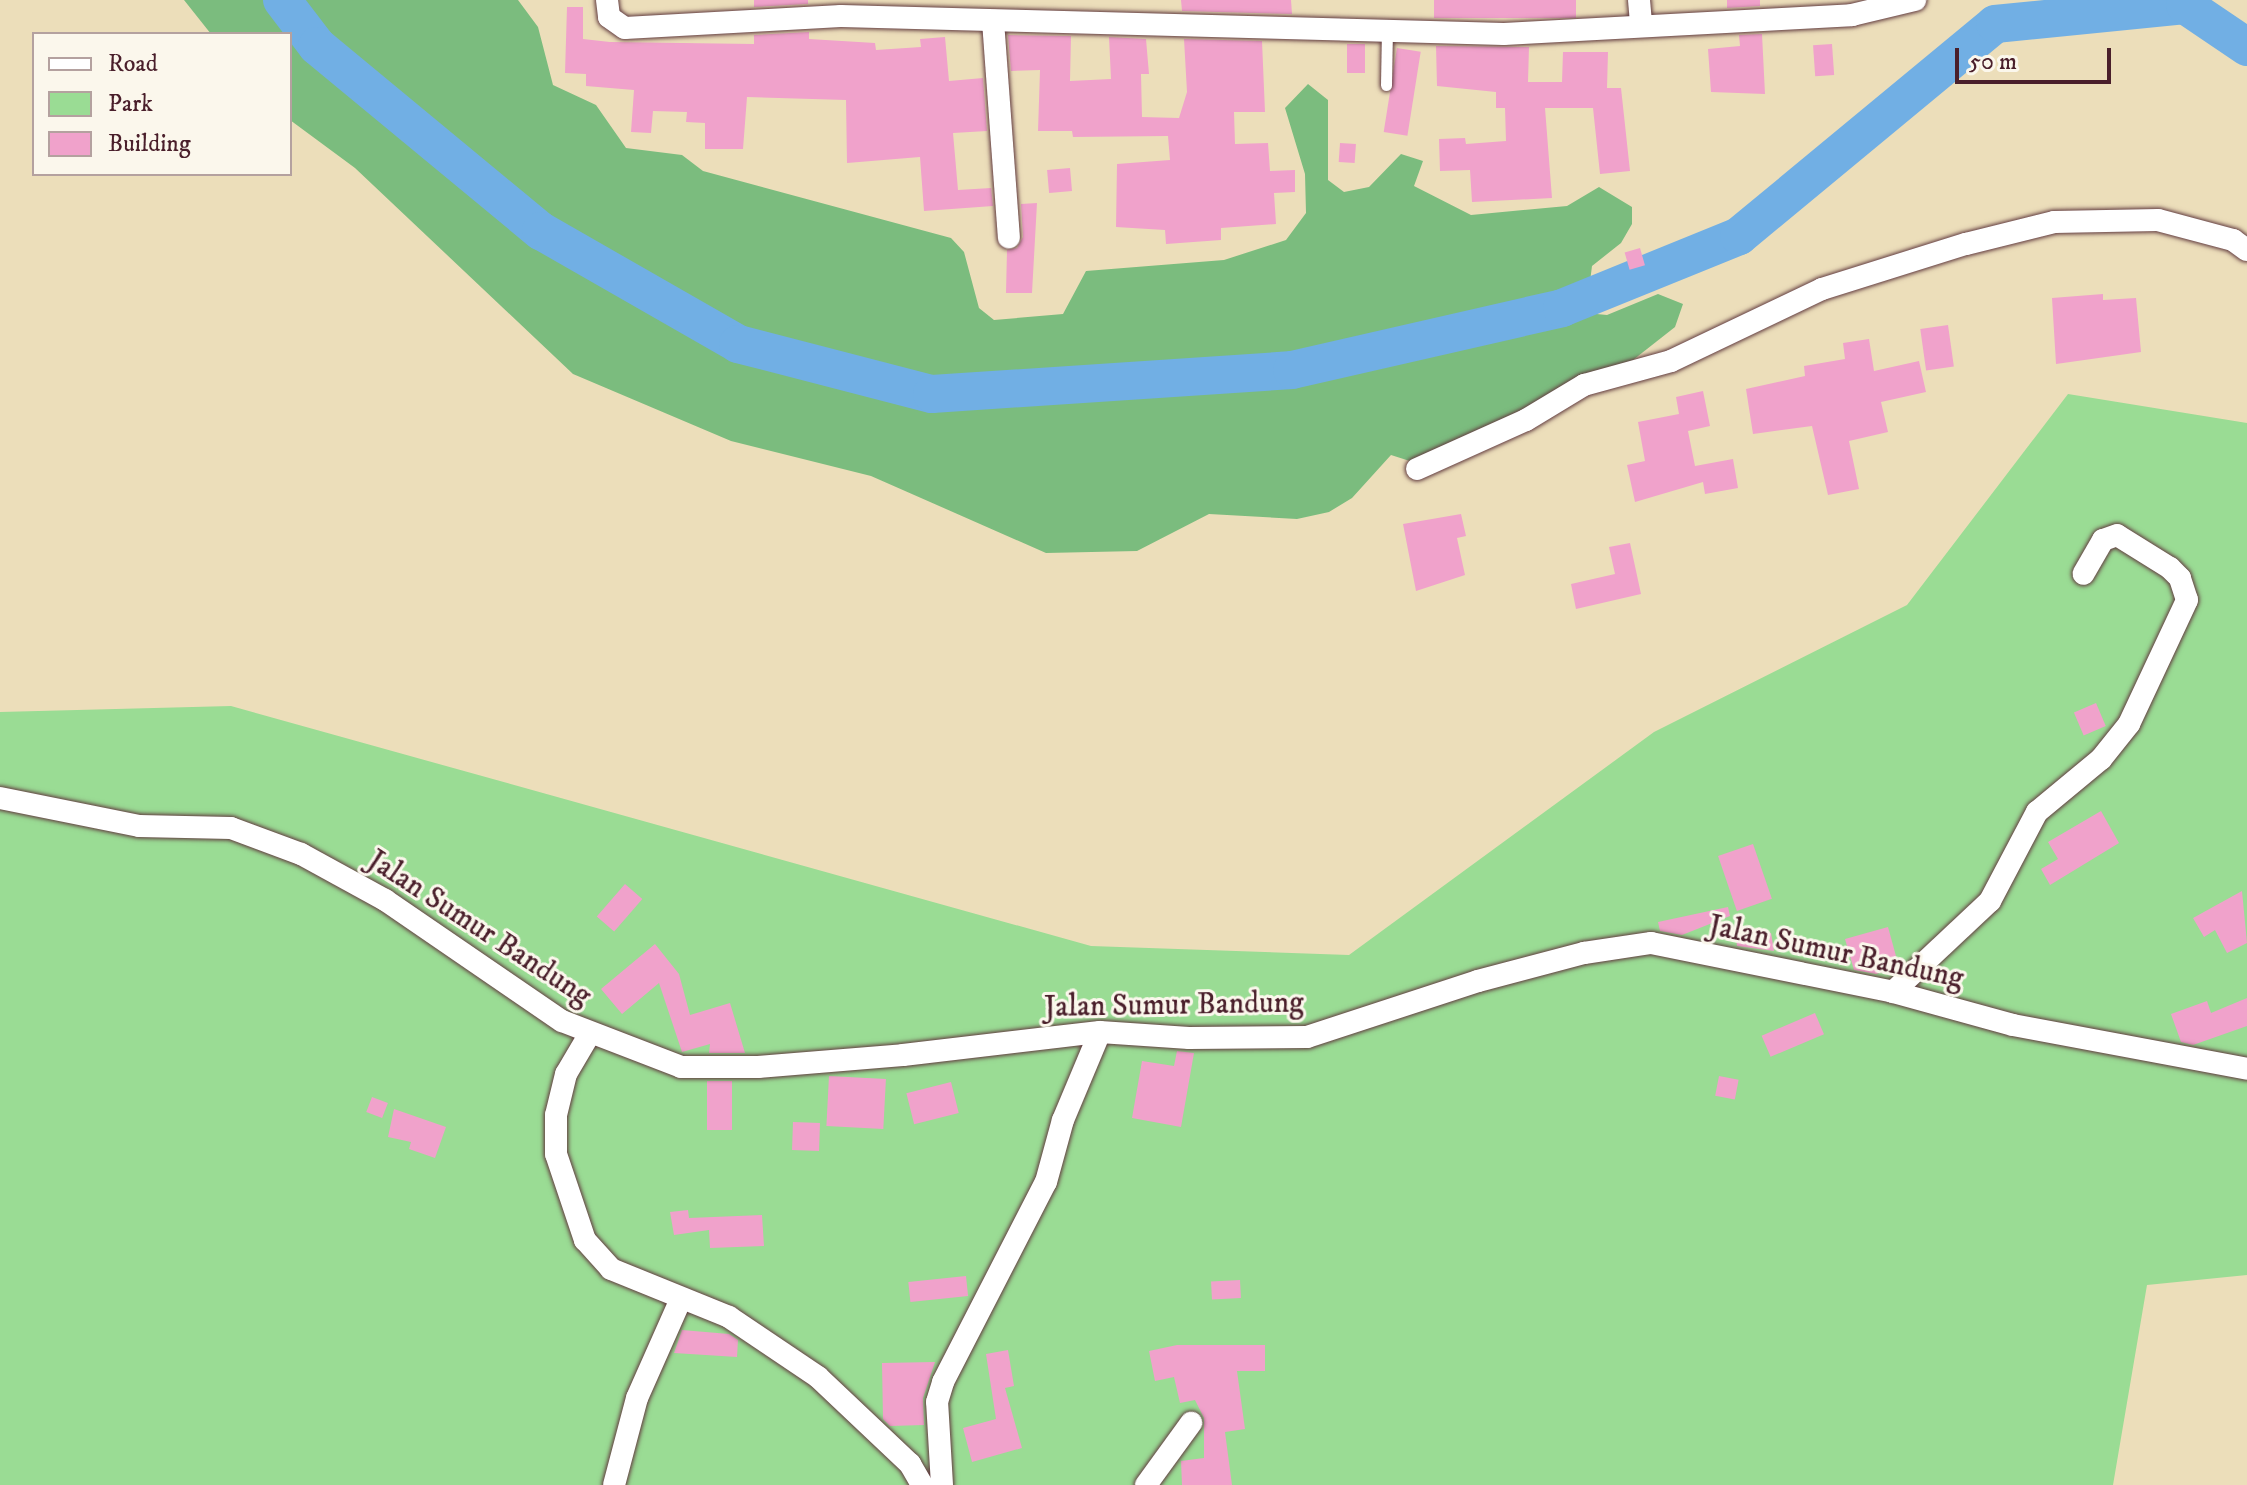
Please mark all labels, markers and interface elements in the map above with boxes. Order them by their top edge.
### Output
legend [32,32,292,176]
scale bar [1959,32,2115,82]
text: 50 m [1969,47,2017,77]
text: Road [108,49,158,79]
text: Park [108,89,153,119]
text: Building [108,129,191,159]
street label: Jalan Sumur Bandung [360,843,598,1015]
street label: Jalan Sumur Bandung [1705,908,1967,998]
street label: Jalan Sumur Bandung [1044,986,1304,1026]

